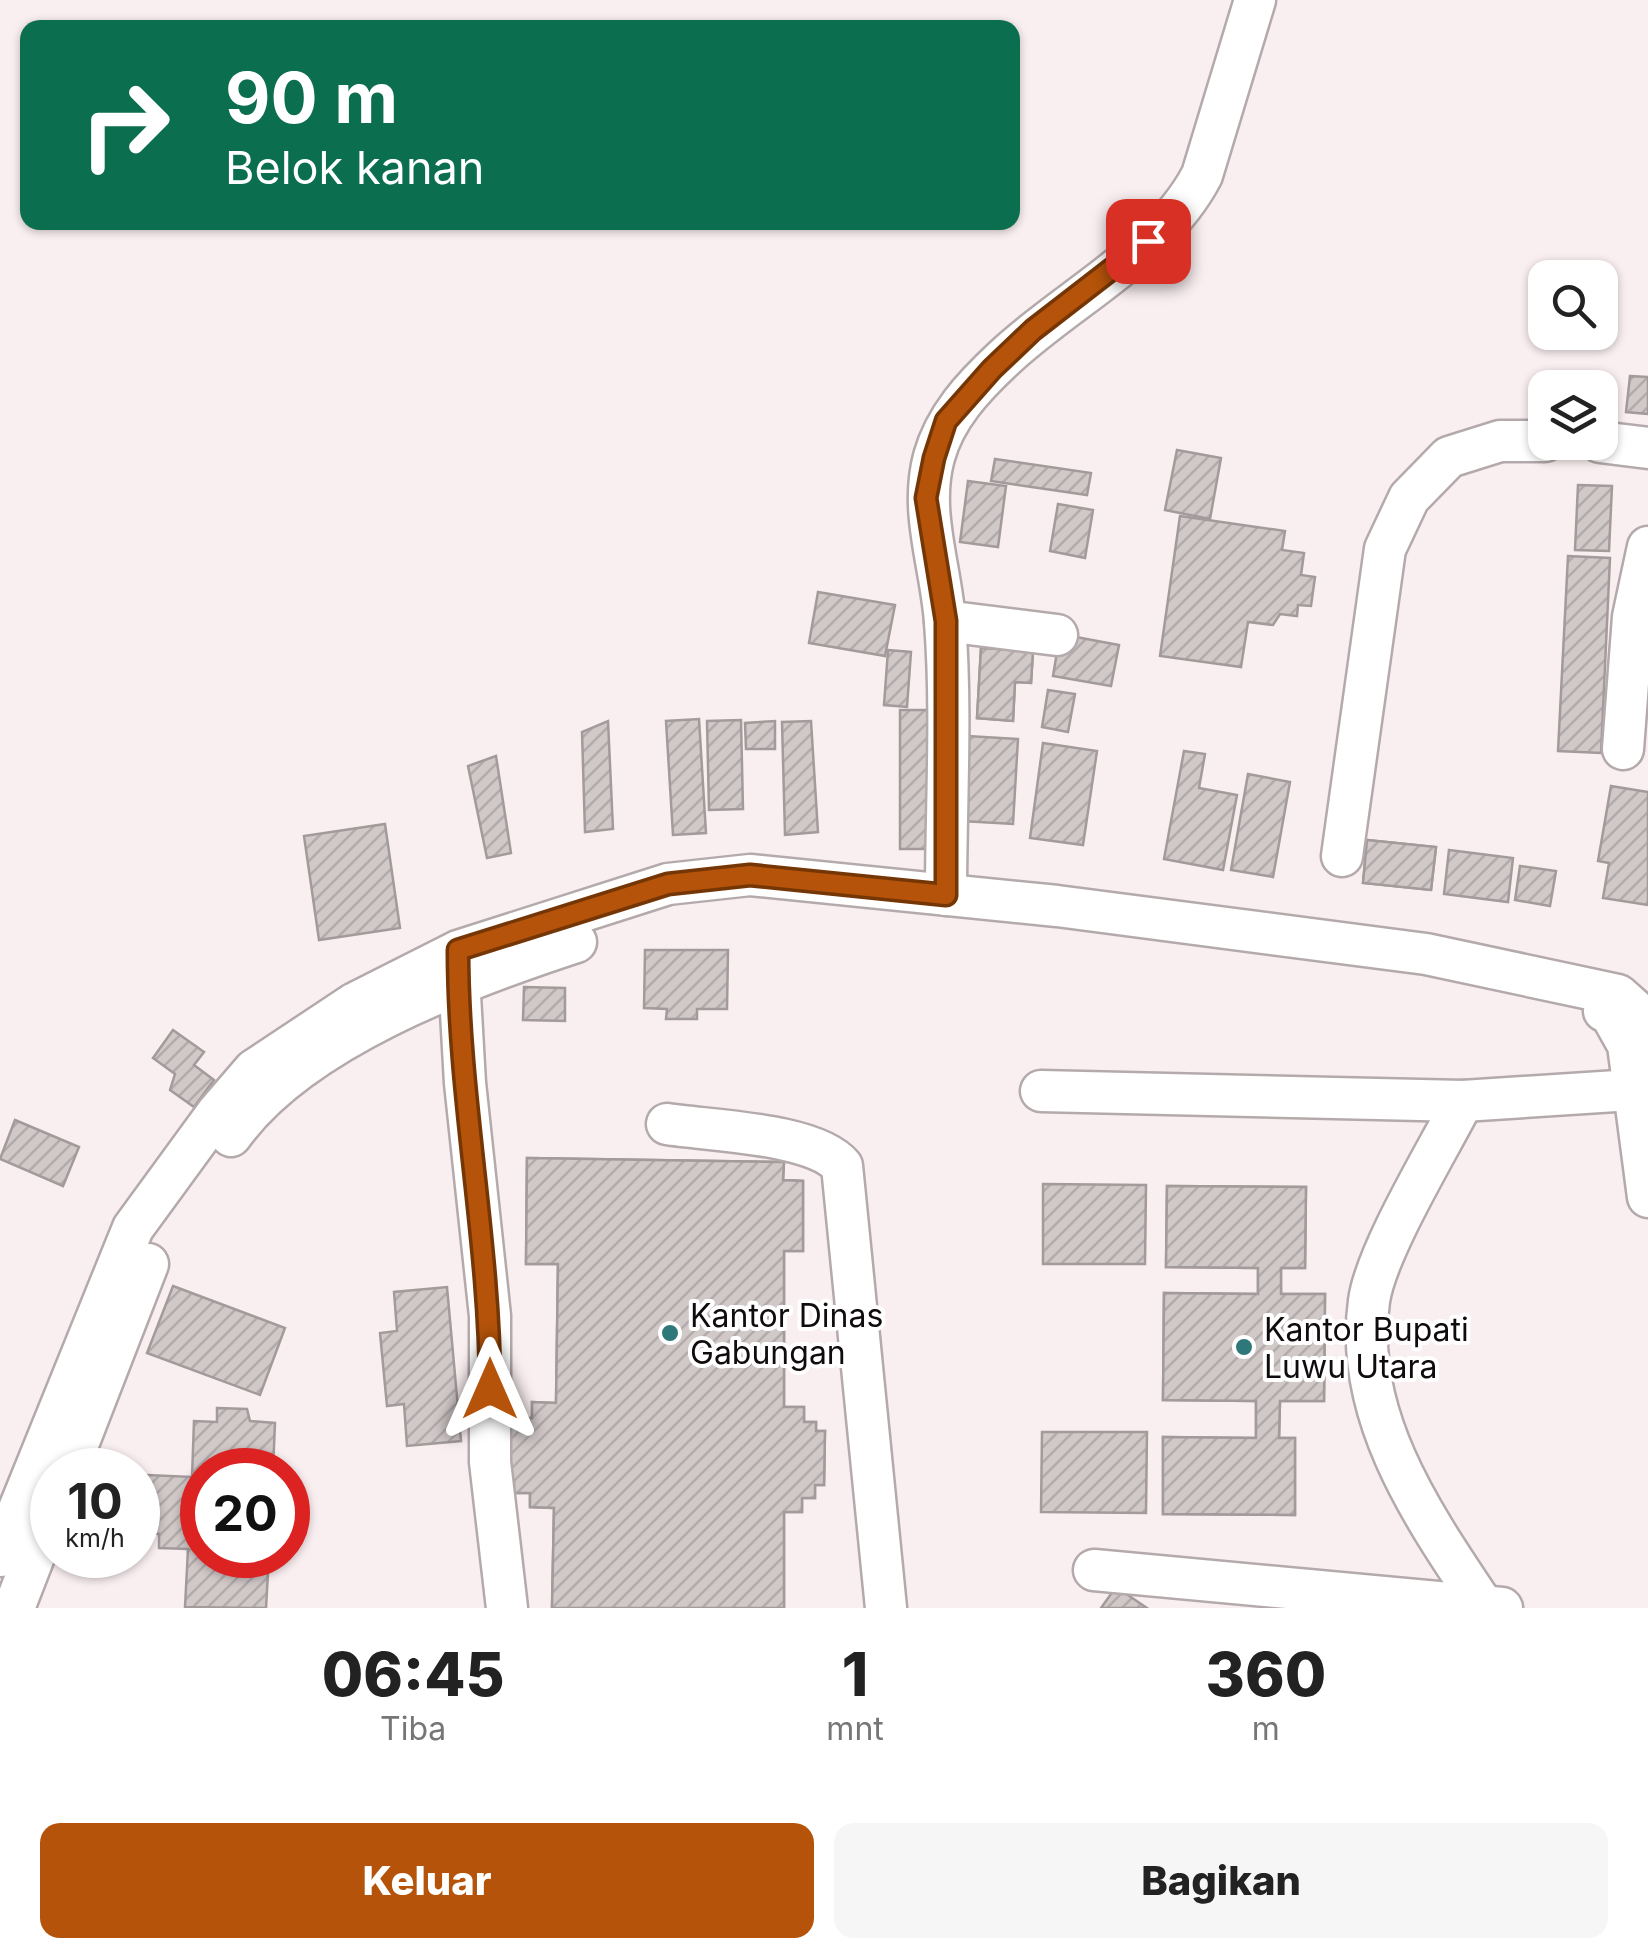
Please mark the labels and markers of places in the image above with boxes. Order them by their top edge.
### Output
pin [1106,199,1191,284]
place label: Kantor Dinas Gabungan [690,1296,883,1372]
place label: Kantor Bupati Luwu Utara [1264,1310,1469,1386]
marker: Kantor Dinas Gabungan [659,1322,681,1344]
marker: Kantor Bupati Luwu Utara [1233,1336,1255,1358]

